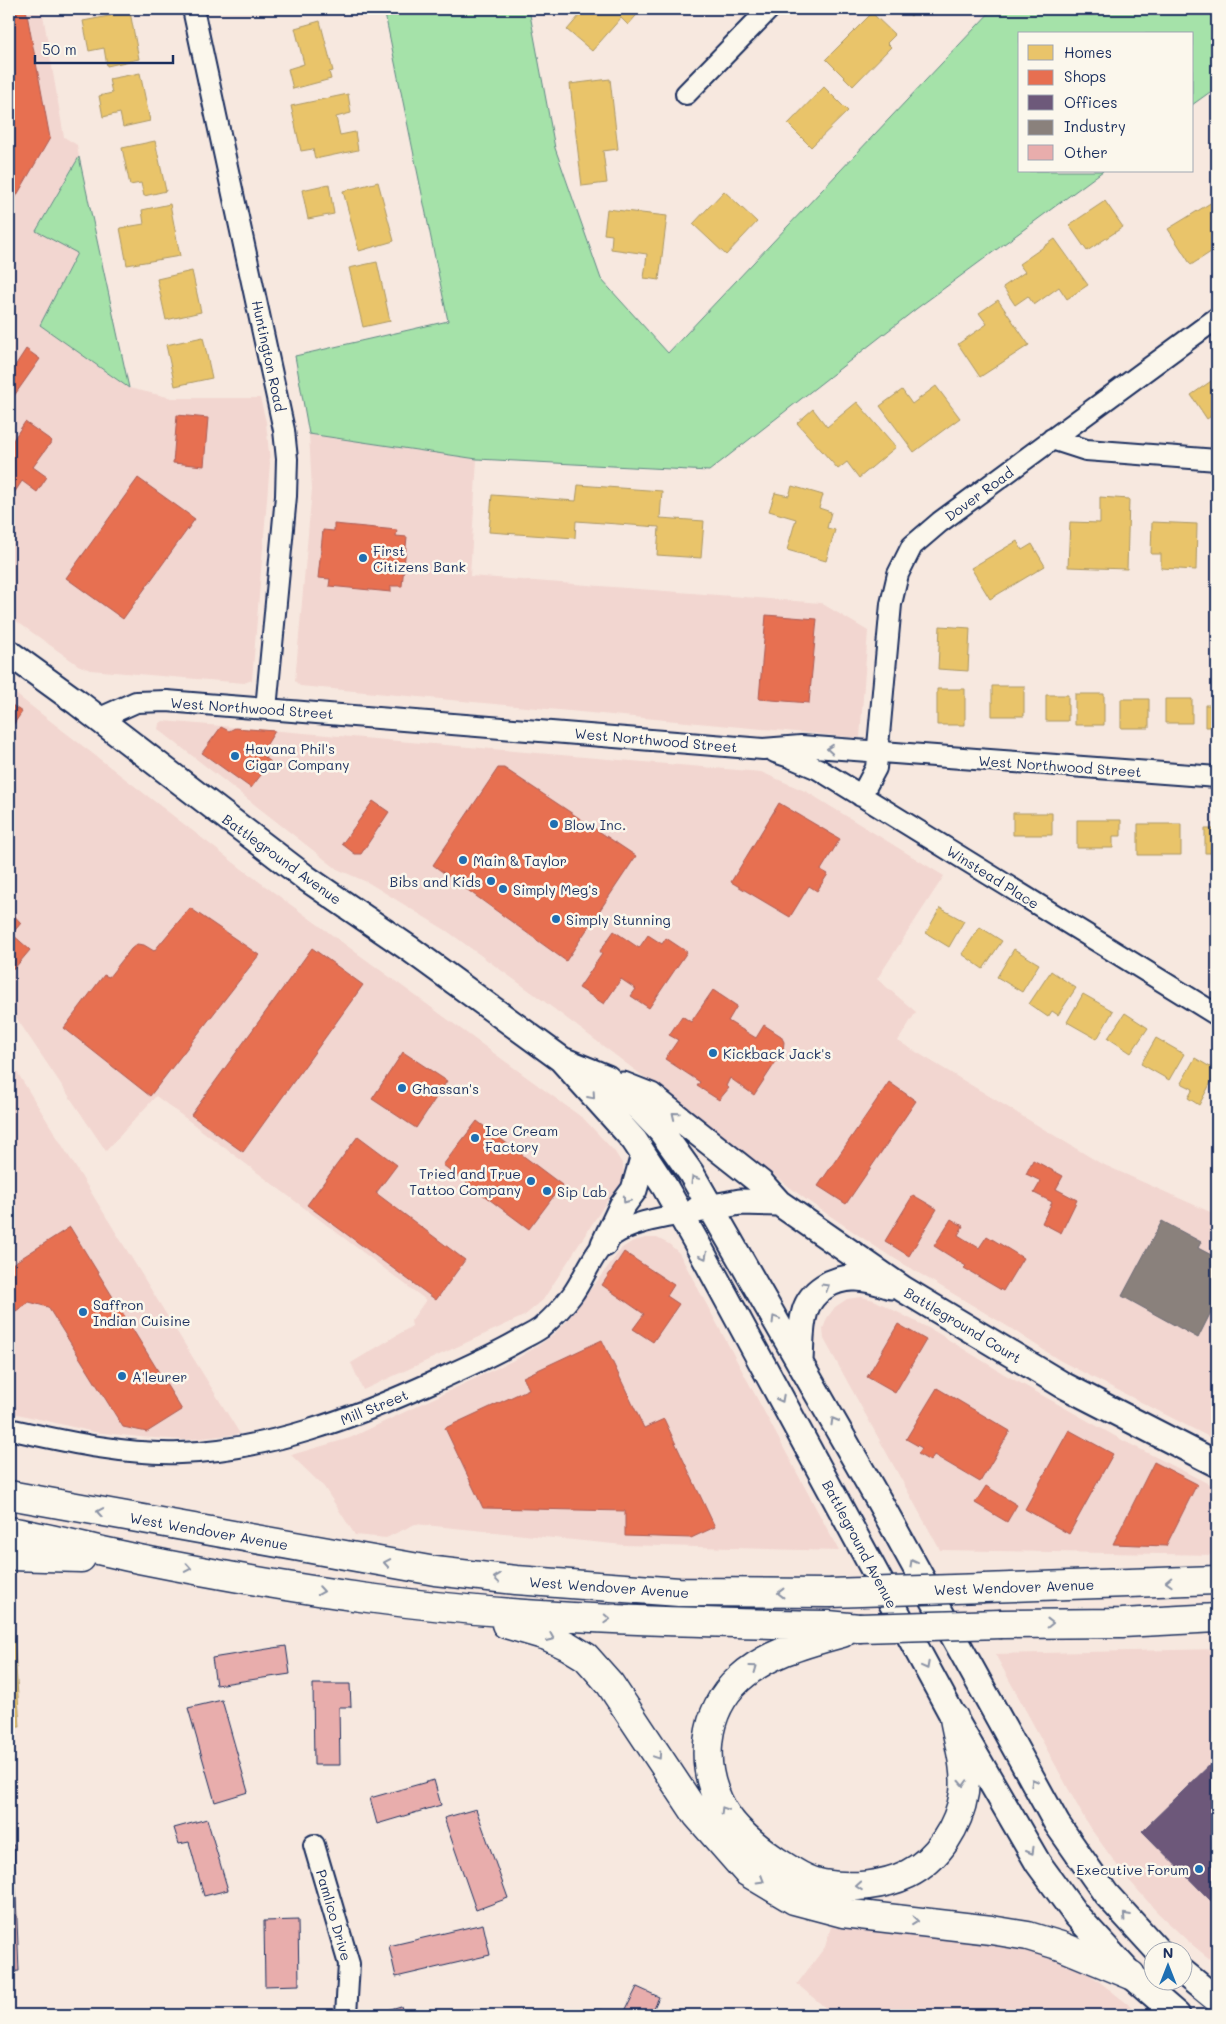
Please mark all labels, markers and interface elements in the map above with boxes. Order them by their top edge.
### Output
scale bar [35,32,172,64]
legend [1018,32,1194,172]
text: 50 m [42,39,77,59]
text: Homes [1064,42,1112,62]
text: Shops [1064,66,1106,86]
text: Offices [1064,92,1118,112]
text: Industry [1064,116,1126,136]
text: Other [1064,142,1108,162]
street label: Huntington Road [248,299,290,413]
street label: Dover Road [941,463,1017,525]
place label: First Citizens Bank [373,541,466,576]
marker: First Citizens Bank [357,552,369,564]
street label: West Northwood Street [170,693,334,723]
street label: West Northwood Street [574,723,738,757]
place label: Havana Phil's Cigar Company [245,739,350,774]
one-way arrow [826,744,834,755]
marker: Havana Phil's Cigar Company [229,750,241,762]
street label: West Northwood Street [978,751,1142,781]
street label: Battleground Avenue [219,809,345,909]
place label: Blow Inc. [564,815,626,834]
marker: Blow Inc. [548,818,560,830]
street label: Winstead Place [943,841,1043,913]
place label: Main & Taylor [473,851,567,870]
marker: Main & Taylor [457,854,469,866]
place label: Bibs and Kids [390,872,481,891]
marker: Bibs and Kids [485,875,497,887]
place label: Simply Meg's [513,880,598,899]
marker: Simply Meg's [497,883,509,895]
place label: Simply Stunning [566,910,671,929]
marker: Simply Stunning [550,913,562,925]
place label: Kickback Jack's [723,1044,831,1063]
marker: Kickback Jack's [707,1047,719,1059]
place label: Ghassan's [412,1079,479,1098]
marker: Ghassan's [396,1082,408,1094]
one-way arrow [587,1090,596,1099]
one-way arrow [672,1113,681,1121]
place label: Ice Cream Factory [485,1121,558,1156]
marker: Ice Cream Factory [469,1132,481,1144]
place label: Tried and True Tattoo Company [409,1164,521,1199]
marker: Tried and True Tattoo Company [525,1175,537,1187]
one-way arrow [690,1175,700,1184]
place label: Sip Lab [557,1182,607,1201]
marker: Sip Lab [541,1185,553,1197]
one-way arrow [623,1194,632,1204]
one-way arrow [698,1251,708,1260]
one-way arrow [821,1283,830,1293]
street label: Battleground Court [901,1283,1025,1367]
place label: Saffron Indian Cuisine [93,1295,190,1330]
marker: Saffron Indian Cuisine [77,1306,89,1318]
one-way arrow [772,1316,782,1325]
place label: A'leurer [132,1367,187,1386]
marker: A'leurer [116,1370,128,1382]
street label: Mill Street [337,1385,411,1429]
one-way arrow [775,1394,785,1403]
one-way arrow [831,1418,841,1427]
street label: Battleground Avenue [818,1477,902,1611]
one-way arrow [95,1507,104,1517]
street label: West Wendover Avenue [128,1508,290,1554]
one-way arrow [382,1558,391,1568]
one-way arrow [910,1559,920,1568]
one-way arrow [183,1562,192,1572]
street label: West Wendover Avenue [528,1572,690,1602]
one-way arrow [493,1573,501,1584]
street label: West Wendover Avenue [934,1575,1094,1599]
one-way arrow [1164,1577,1172,1587]
one-way arrow [318,1585,326,1596]
one-way arrow [777,1588,785,1598]
one-way arrow [604,1613,612,1624]
one-way arrow [1047,1618,1055,1628]
one-way arrow [546,1631,555,1642]
one-way arrow [920,1660,930,1669]
one-way arrow [748,1665,758,1674]
one-way arrow [652,1750,661,1760]
one-way arrow [1030,1778,1040,1787]
one-way arrow [958,1779,969,1787]
one-way arrow [721,1806,731,1815]
one-way arrow [1024,1846,1034,1855]
place label: Executive Forum [1076,1860,1189,1879]
marker: Executive Forum [1193,1863,1205,1875]
street label: Pamlico Drive [312,1867,356,1963]
one-way arrow [755,1873,764,1883]
one-way arrow [855,1880,863,1891]
one-way arrow [1123,1912,1132,1921]
one-way arrow [912,1915,920,1926]
north arrow [1144,1942,1194,1992]
text: N [1163,1943,1173,1962]

